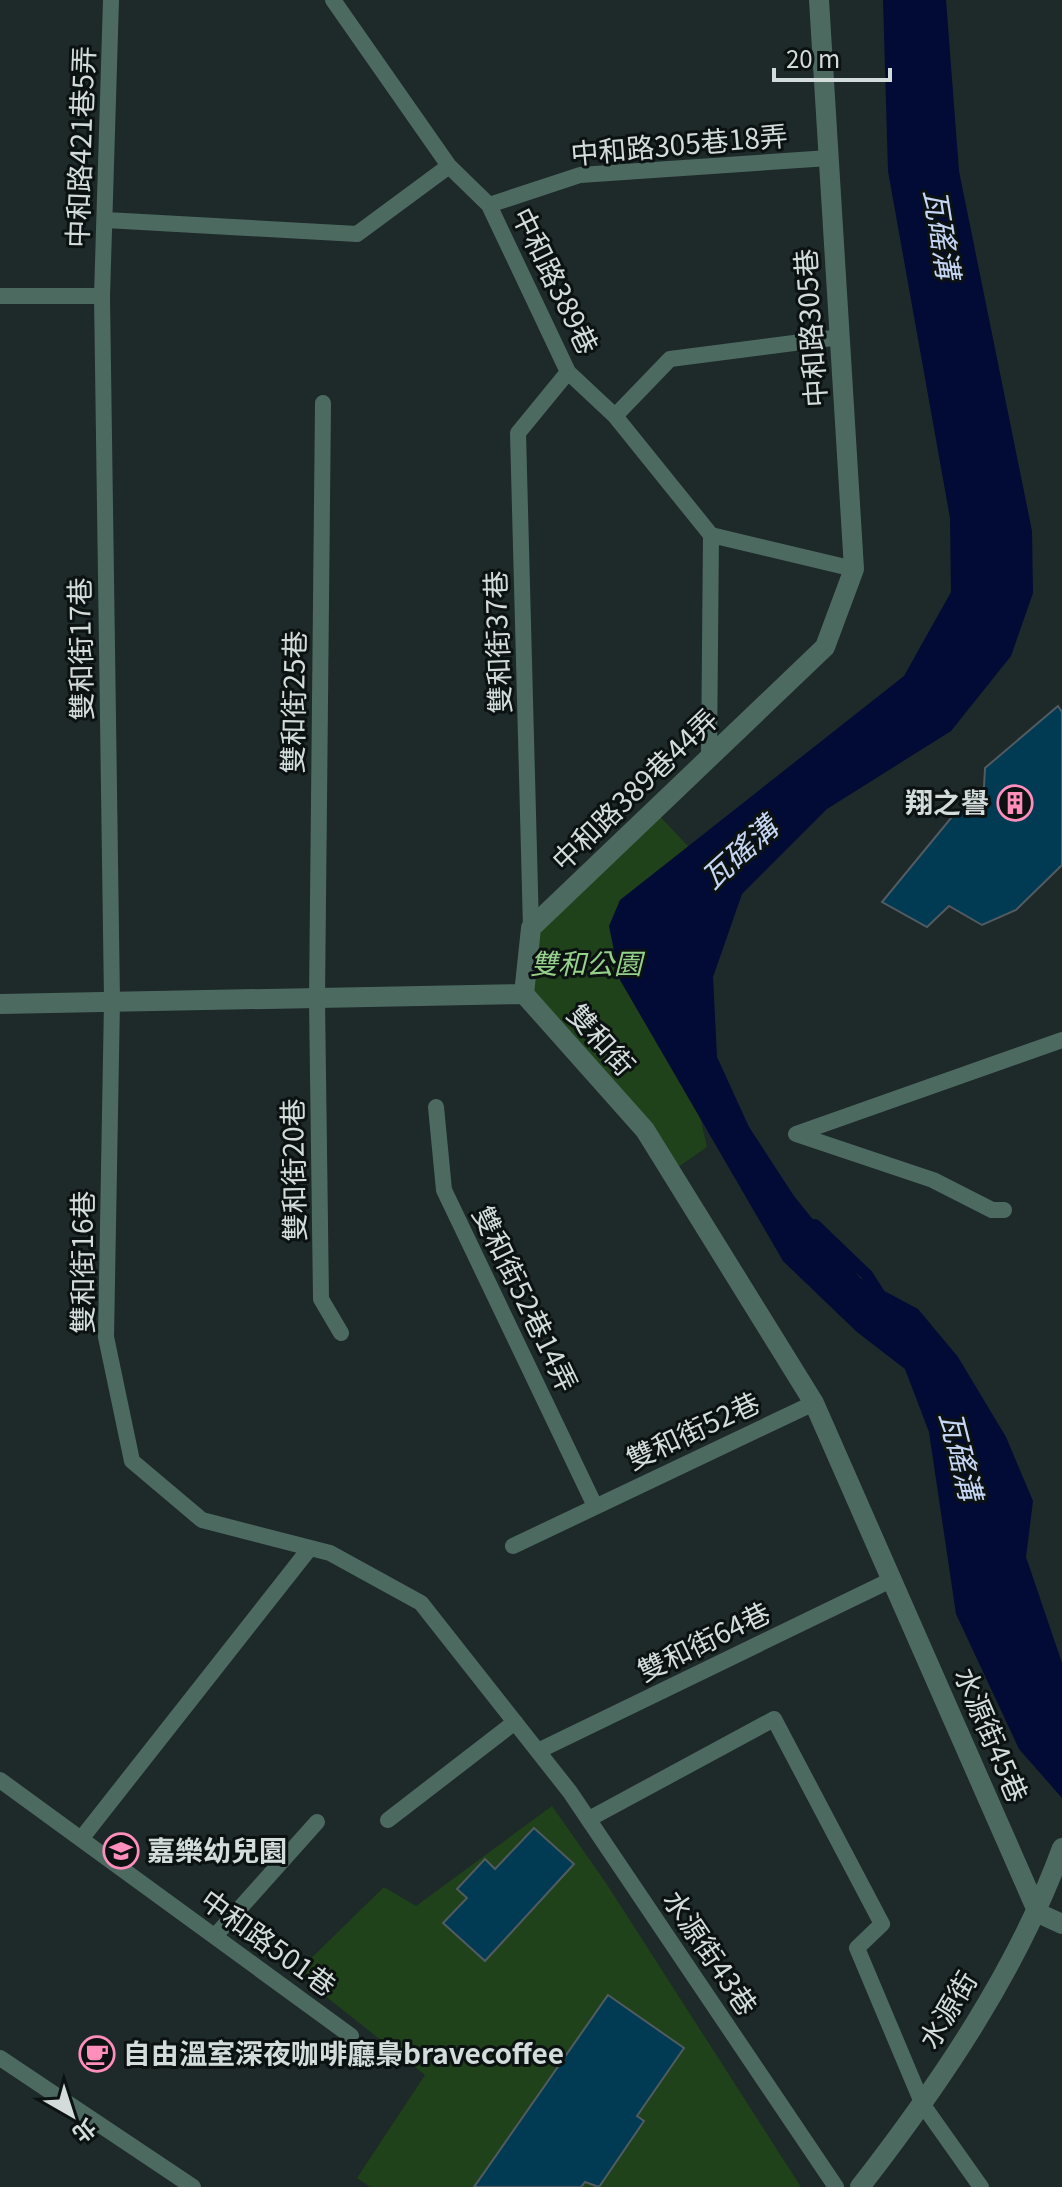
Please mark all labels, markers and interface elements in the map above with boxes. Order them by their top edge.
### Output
scale bar [774,32,890,82]
text: 20 m [786,40,840,75]
street label: 中和路421巷5弄 [55,45,103,249]
street label: 中和路305巷18弄 [569,114,789,172]
water label: 瓦磘溝 [915,186,973,285]
street label: 中和路389巷 [504,200,610,360]
street label: 中和路305巷 [784,248,834,409]
street label: 雙和街37巷 [474,570,518,714]
street label: 雙和街17巷 [58,577,100,721]
street label: 雙和街25巷 [271,630,313,774]
street label: 中和路389巷44弄 [541,699,726,879]
place label: 翔之譽 [905,781,989,821]
building icon: 翔之譽 [996,784,1034,822]
water label: 瓦磘溝 [690,802,789,897]
park label: 雙和公園 [530,942,646,982]
street label: 雙和街 [560,994,645,1083]
street label: 雙和街20巷 [271,1098,313,1242]
street label: 雙和街16巷 [61,1190,101,1334]
street label: 雙和街52巷14弄 [465,1199,589,1398]
street label: 雙和街52巷 [619,1381,765,1478]
water label: 瓦磘溝 [931,1406,996,1508]
street label: 雙和街64巷 [630,1591,776,1690]
street label: 水源街45巷 [946,1661,1039,1808]
place label: 嘉樂幼兒園 [147,1829,287,1869]
school or university icon: 嘉樂幼兒園 [102,1832,140,1870]
street label: 中和路501巷 [193,1879,345,2004]
street label: 水源街43巷 [655,1881,768,2022]
street label: 水源街 [908,1963,985,2055]
place label: 自由溫室深夜咖啡廳梟bravecoffee [123,2032,564,2072]
cafe icon: 自由溫室深夜咖啡廳梟bravecoffee [78,2035,116,2073]
north arrow [32,2075,112,2155]
text: 北 [67,2113,104,2151]

